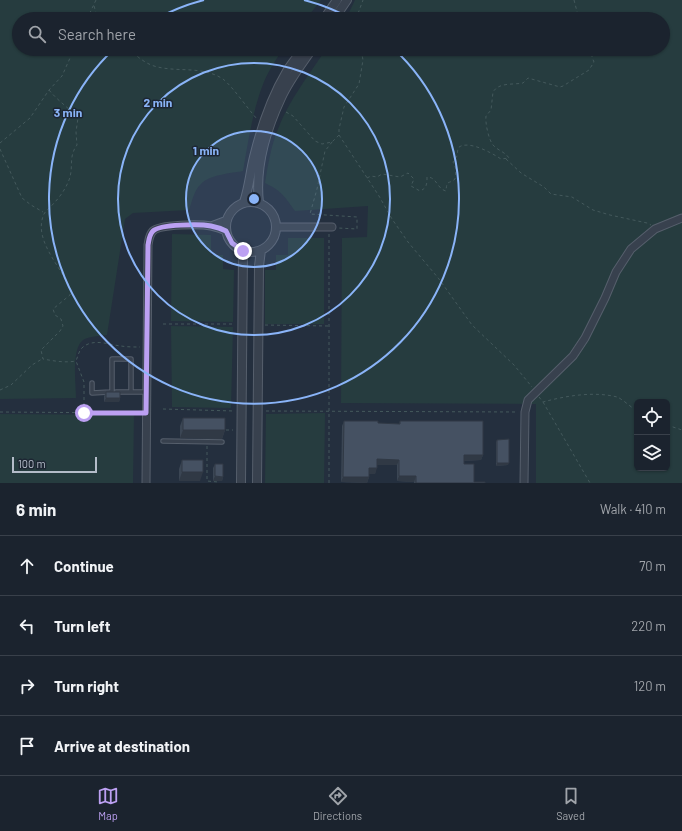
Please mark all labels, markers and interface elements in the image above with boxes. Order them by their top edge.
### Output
search box [12,12,670,56]
icon: search [26,23,48,45]
text: Search here [58,25,136,43]
text: 2 min [144,95,172,109]
text: 3 min [54,105,82,119]
text: 1 min [193,143,219,157]
centre of rings [247,192,261,206]
route end [234,242,252,260]
map controls [634,399,670,471]
button: locate [634,399,670,435]
route start [75,404,93,422]
button: layers [634,435,670,471]
scale bar [12,455,97,474]
text: 100 m [18,457,46,470]
text: 6 min [16,499,56,519]
text: Walk · 410 m [600,501,666,517]
icon: ahead [16,555,38,577]
text: Continue [54,557,114,575]
text: 70 m [639,558,666,574]
icon: left [16,615,38,637]
text: Turn left [54,617,110,635]
text: 220 m [631,618,666,634]
icon: right [16,675,38,697]
text: Turn right [54,677,119,695]
text: 120 m [634,678,666,694]
icon: arrive [16,735,38,757]
text: Arrive at destination [54,737,190,755]
tab: Map [97,785,119,822]
tab: Directions [313,785,362,822]
tab: Saved [556,785,585,822]

